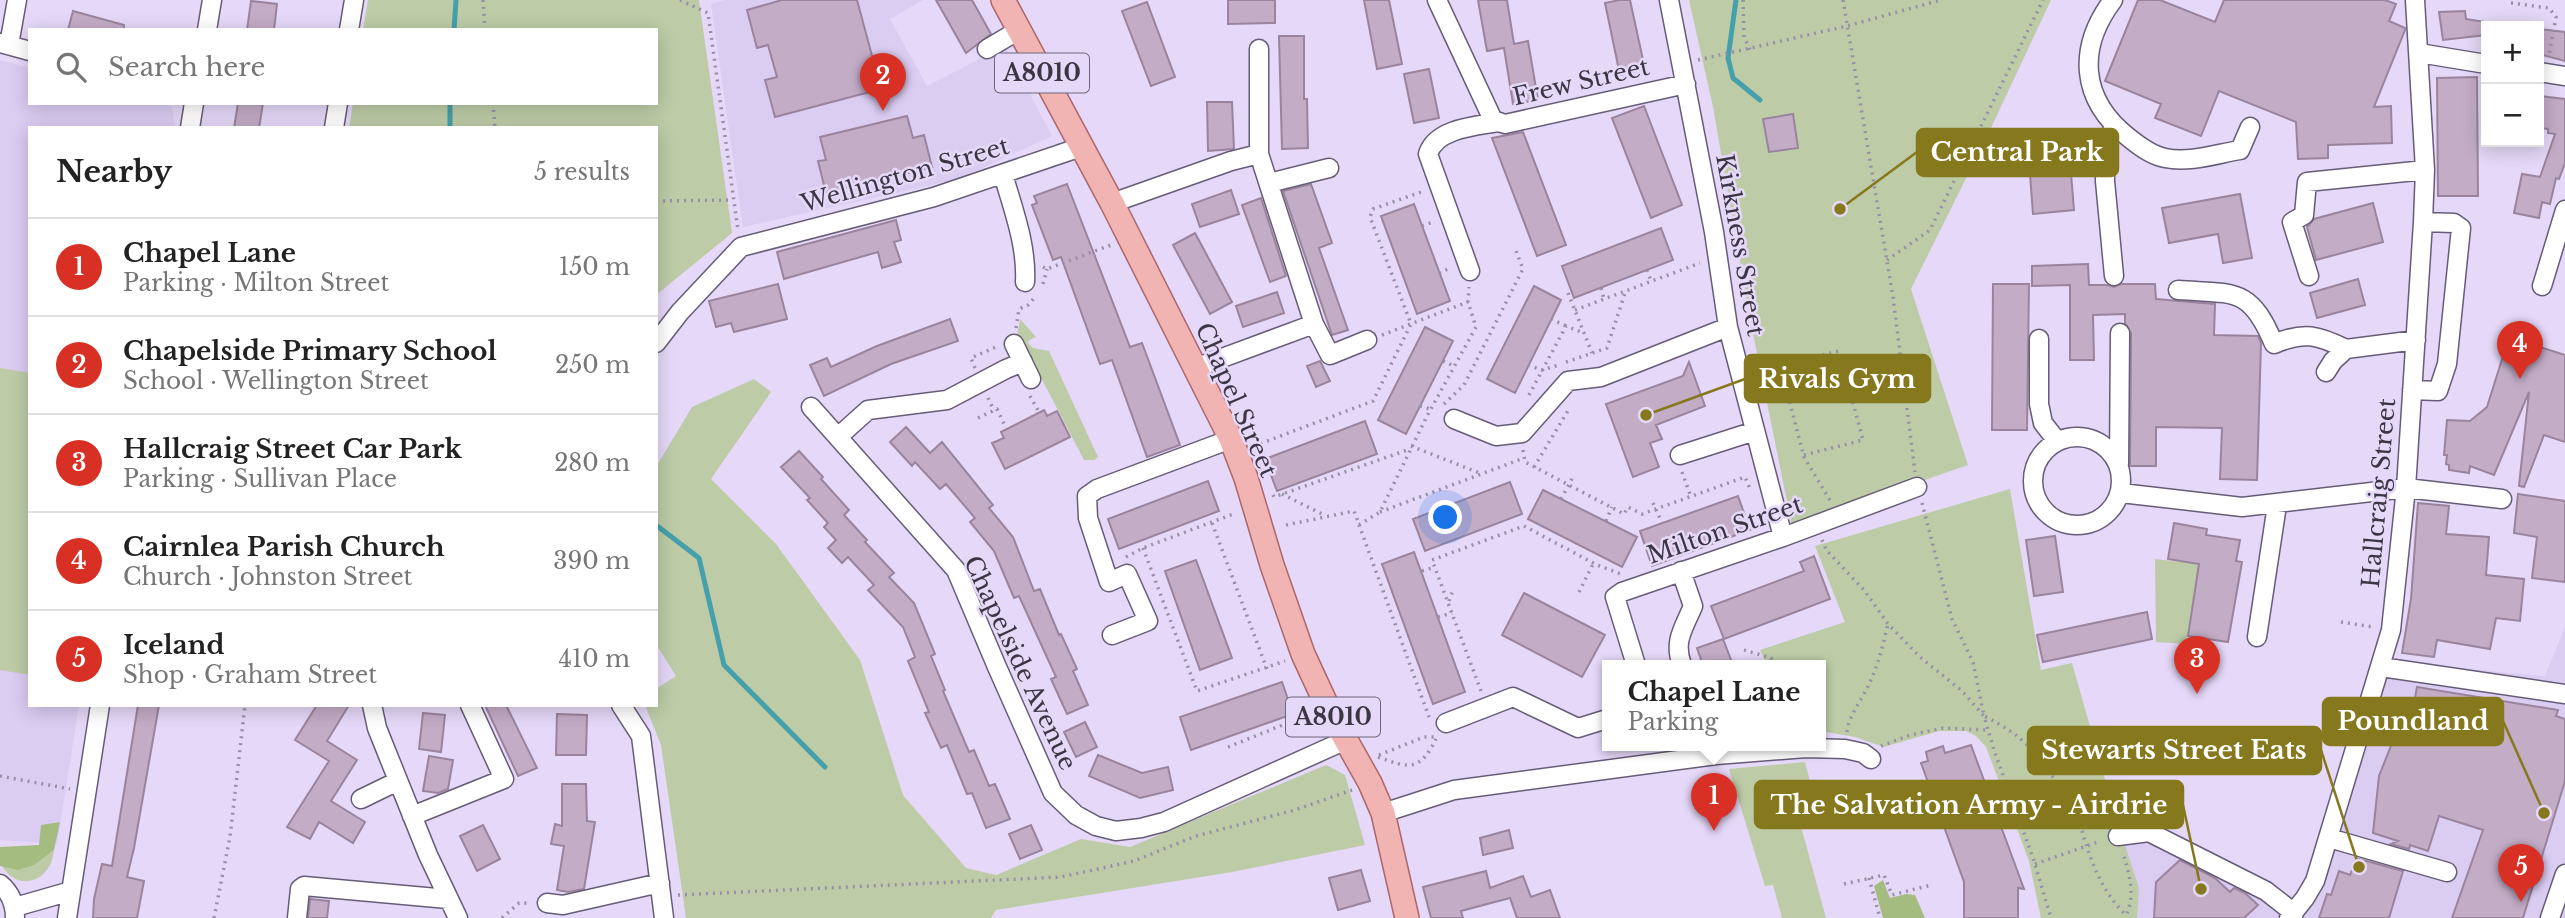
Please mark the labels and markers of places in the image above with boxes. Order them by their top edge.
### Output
pin: 2 [860,53,906,111]
callout: Central Park [1917,129,2118,176]
pin: 4 [2497,321,2543,379]
callout: Rivals Gym [1745,355,1930,402]
pin: 3 [2174,636,2220,694]
callout: Poundland [2323,698,2503,745]
callout: Stewarts Street Eats [2028,727,2321,774]
pin: 1 [1691,773,1737,831]
callout: The Salvation Army - Airdrie [1755,781,2183,828]
pin: 5 [2498,844,2544,902]

